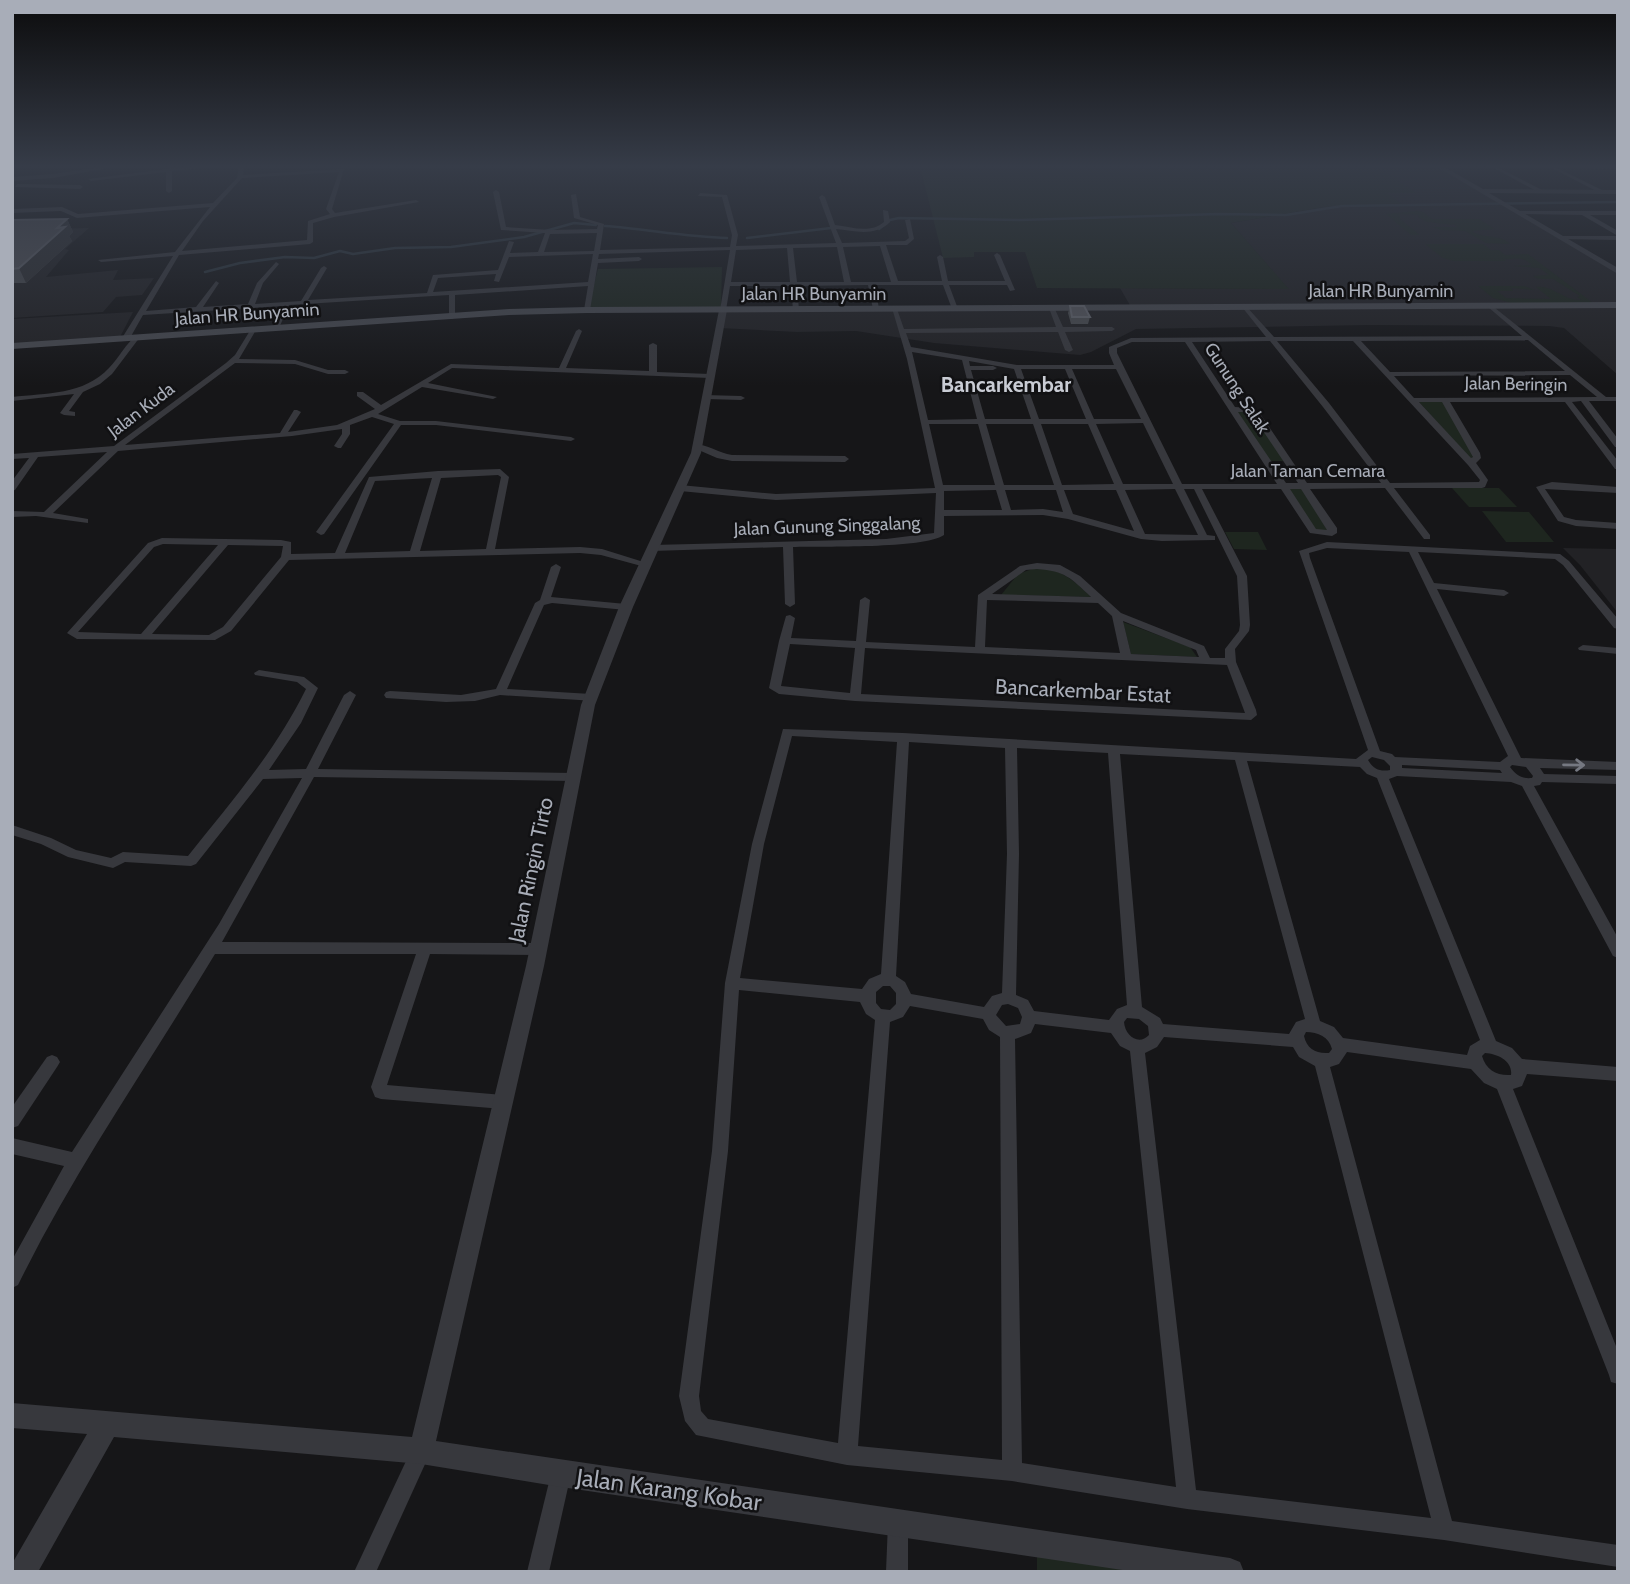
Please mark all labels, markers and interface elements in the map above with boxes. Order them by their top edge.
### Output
street label: Jalan HR Bunyamin [1308,280,1453,302]
street label: Jalan HR Bunyamin [741,283,886,305]
street label: Jalan HR Bunyamin [173,298,320,330]
street label: Gunung Salak [1199,338,1275,438]
district label: Bancarkembar [941,372,1071,397]
street label: Jalan Beringin [1463,372,1568,396]
street label: Jalan Kuda [102,378,179,443]
street label: Jalan Taman Cemara [1230,460,1386,482]
street label: Jalan Gunung Singgalang [732,512,922,540]
street label: Bancarkembar Estat [994,673,1172,708]
one-way arrow [1562,758,1585,771]
street label: Jalan Ringin Tirto [503,795,558,946]
street label: Jalan Karang Kobar [574,1462,764,1517]

